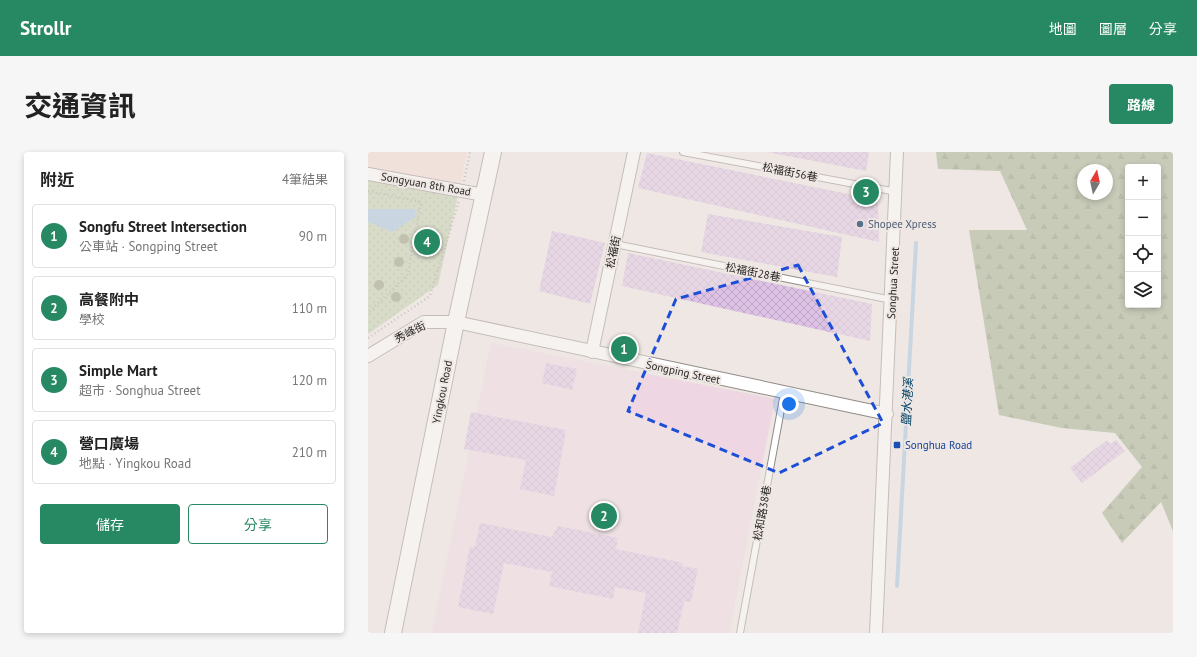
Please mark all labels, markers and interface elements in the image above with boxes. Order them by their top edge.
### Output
text: Strollr [20,16,71,40]
text: 地圖 [1049,20,1077,38]
text: 圖層 [1099,20,1127,38]
text: 分享 [1149,20,1177,38]
button: 路線 [1109,84,1173,124]
text: 交通資訊 [24,87,136,124]
street label: 松福街56巷 [761,160,819,184]
north arrow [1077,164,1113,200]
map controls [1125,164,1161,308]
button: + [1125,164,1161,200]
text: 附近 [40,169,74,191]
street label: Songyuan 8th Road [380,169,472,199]
text: 4筆結果 [282,171,328,188]
pin: 3 [853,177,879,207]
button: − [1125,200,1161,236]
text: Songfu Street Intersection [79,217,247,236]
place label: Shopee Xpress [868,217,937,231]
marker: Shopee Xpress [855,219,865,229]
pin: 4 [414,227,440,257]
text: 1 [50,228,58,245]
text: 90 m [299,228,327,245]
street label: 松福街 [603,234,623,270]
button: locate [1125,236,1161,272]
text: 公車站 · Songping Street [79,238,218,255]
street label: Songhua Street [884,246,902,319]
street label: 松福街28巷 [724,260,782,284]
button: layers [1125,272,1161,308]
text: 高餐附中 [79,290,139,309]
text: 2 [50,300,58,317]
text: 110 m [292,300,327,317]
text: 學校 [79,311,105,328]
street label: 秀峰街 [392,318,428,346]
pin: 1 [611,334,637,364]
street label: Songping Street [645,357,722,387]
street label: Yingkou Road [429,359,455,425]
text: Simple Mart [79,361,157,380]
text: 3 [50,372,58,389]
text: 120 m [292,372,327,389]
water label: 鹽水港溪 [898,376,916,426]
text: 超市 · Songhua Street [79,382,201,399]
your location [779,394,799,414]
text: 營口廣場 [79,434,139,453]
place label: Songhua Road [905,438,972,452]
marker: Songhua Road [892,440,902,450]
text: 4 [50,444,58,461]
text: 210 m [292,444,327,461]
text: 地點 · Yingkou Road [79,455,191,472]
street label: 松和路38巷 [750,484,774,542]
pin: 2 [591,501,617,531]
button: 儲存 [40,504,180,544]
button: 分享 [188,504,328,544]

